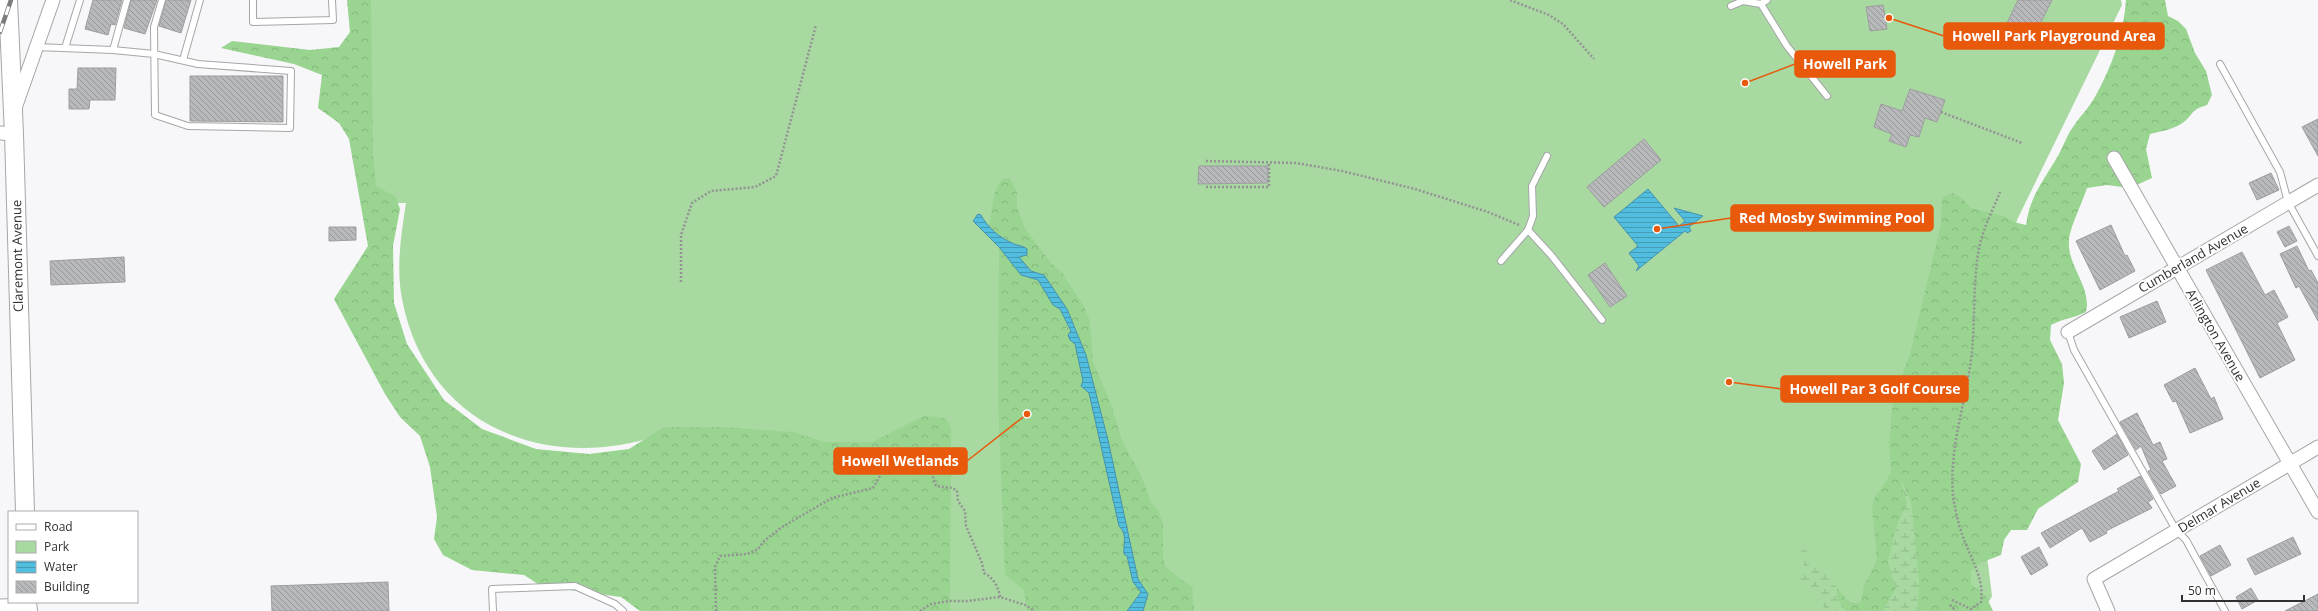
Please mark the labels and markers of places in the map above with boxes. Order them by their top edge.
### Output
callout: Howell Park Playground Area [1944,23,2164,49]
callout: Howell Park [1795,51,1895,77]
callout: Red Mosby Swimming Pool [1731,205,1933,231]
callout: Howell Par 3 Golf Course [1781,376,1968,402]
callout: Howell Wetlands [834,448,967,474]

